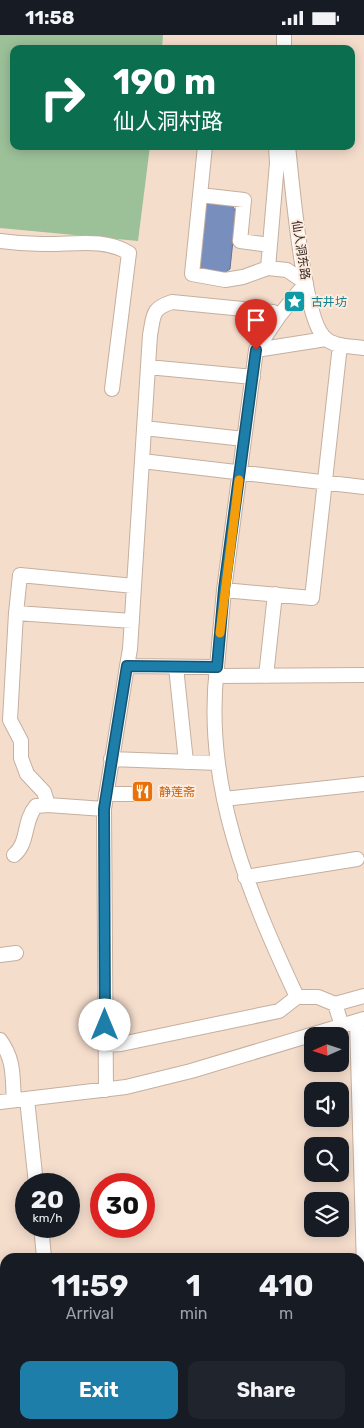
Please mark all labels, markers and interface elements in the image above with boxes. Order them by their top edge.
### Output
text: 11:58 [25,6,75,29]
text: 190 m [113,61,216,103]
icon: right [30,65,95,130]
text: 仙人洞村路 [113,108,223,135]
street label: 仙人洞东路 [289,219,313,281]
place icon: 古井坊 [283,290,307,314]
place label: 古井坊 [311,295,347,309]
pin [235,299,277,350]
icon: arrive [242,306,270,334]
restaurant icon: 静莲斋 [131,780,155,804]
place label: 静莲斋 [159,785,195,799]
position arrow [78,998,130,1050]
north arrow [304,1027,349,1073]
map controls [304,1027,349,1237]
button: sound [304,1082,349,1127]
button: search [304,1137,349,1182]
speed limit sign: 30 [90,1173,155,1238]
text: 20 [31,1185,64,1214]
button: layers [304,1192,349,1237]
text: km/h [33,1211,62,1225]
text: 11:59 [51,1268,128,1304]
text: 1 [186,1268,201,1304]
text: 410 [259,1268,314,1304]
text: Arrival [66,1304,114,1323]
text: min [180,1304,207,1323]
text: m [279,1304,293,1323]
button: Exit [20,1361,178,1419]
button: Share [188,1361,345,1419]

